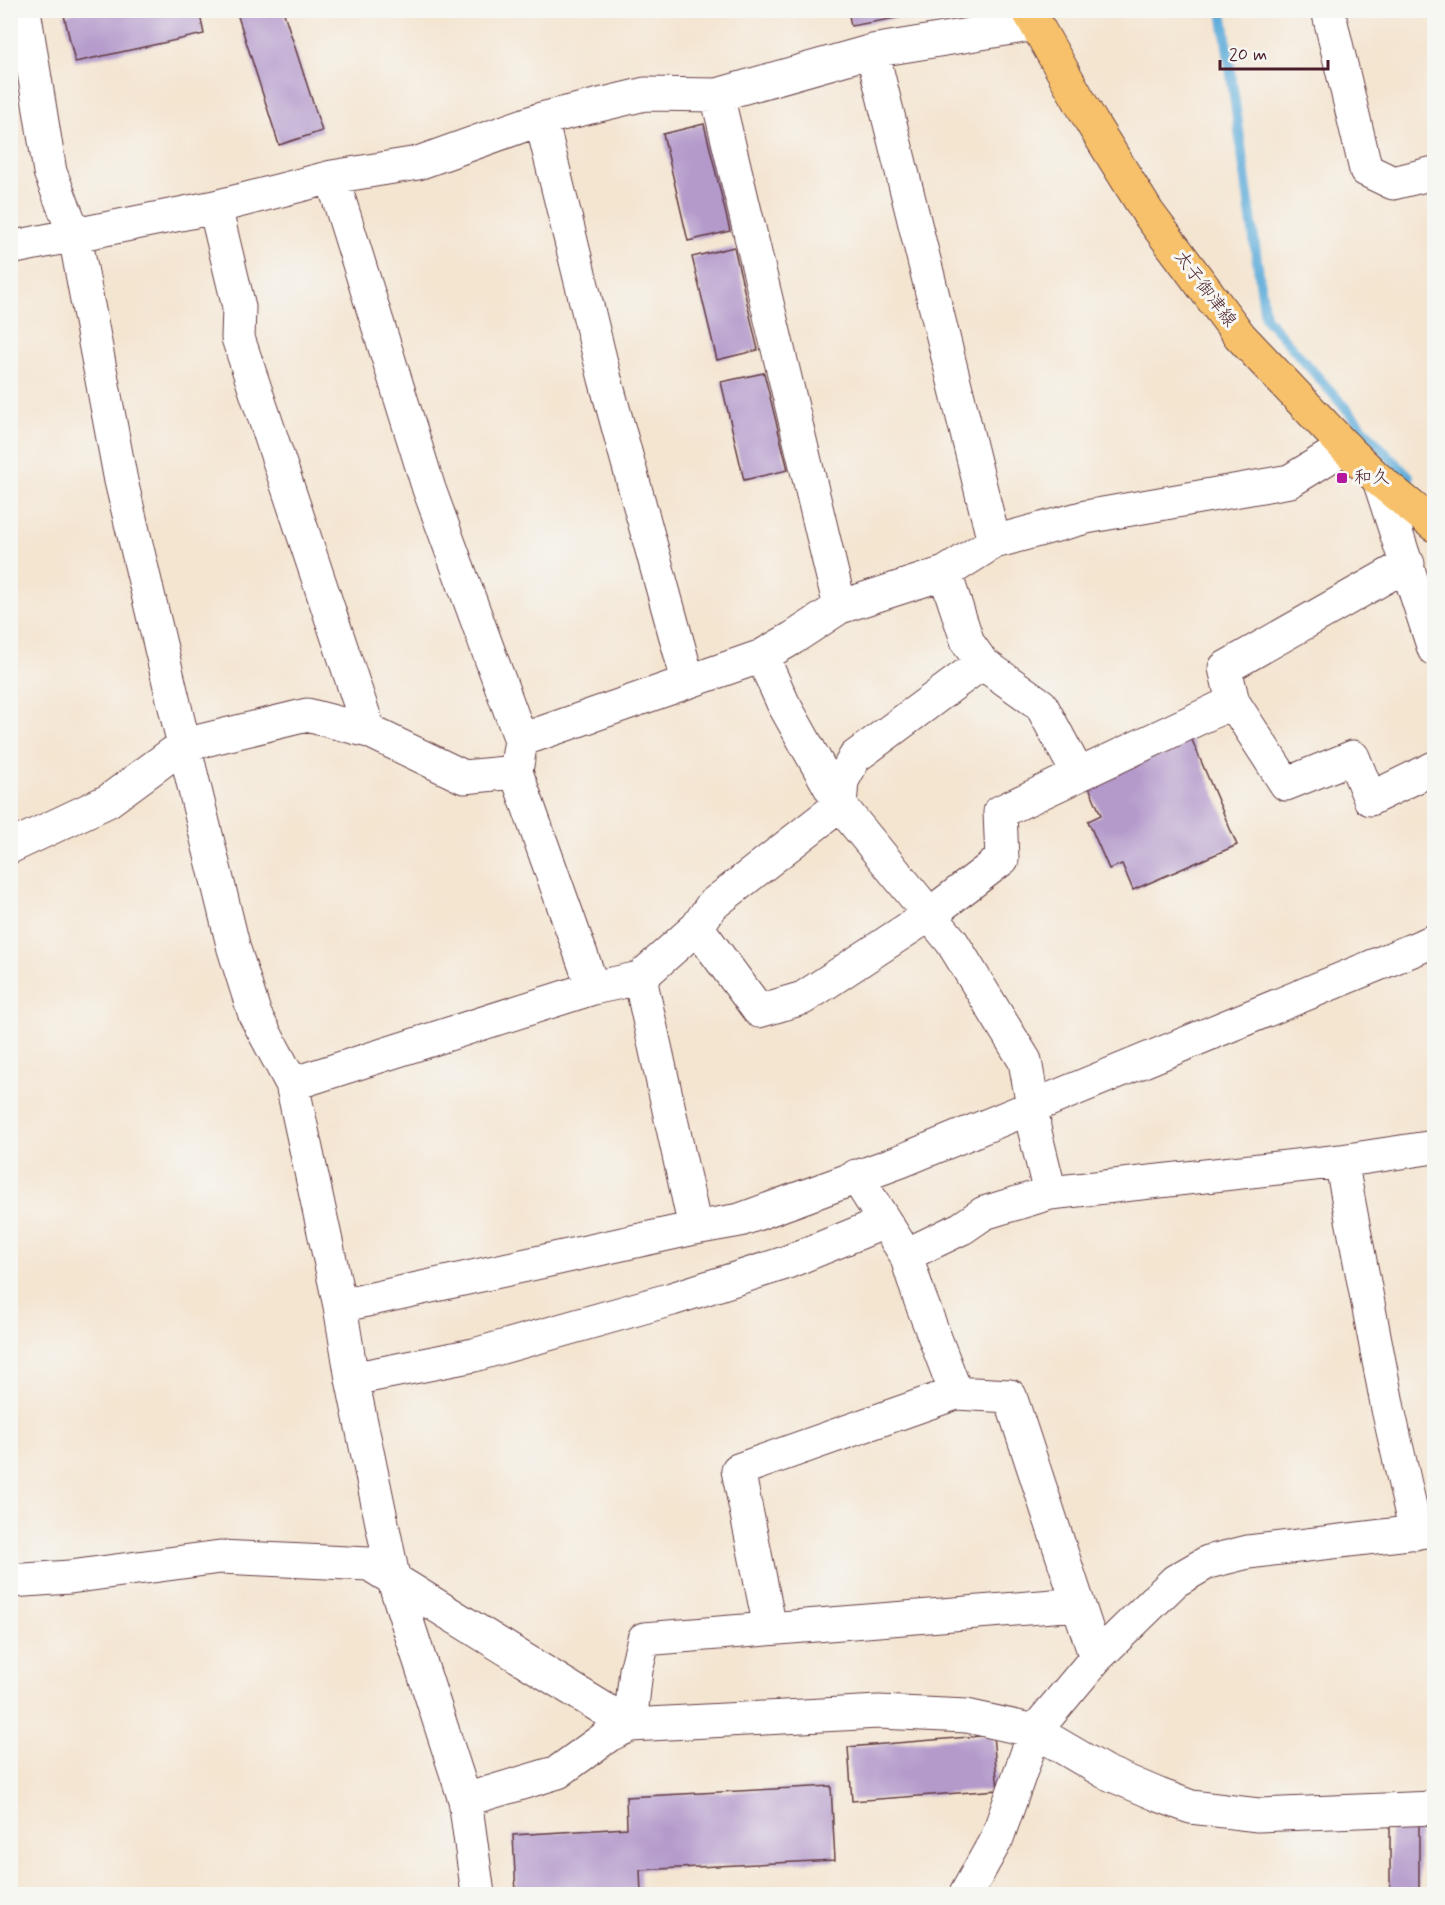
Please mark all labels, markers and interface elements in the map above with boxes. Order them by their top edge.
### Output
scale bar [1220,33,1328,71]
text: 20 m [1229,43,1267,67]
street label: 太子御津線 [1168,246,1242,332]
place label: 和久 [1354,466,1390,490]
marker: 和久 [1335,471,1349,485]

